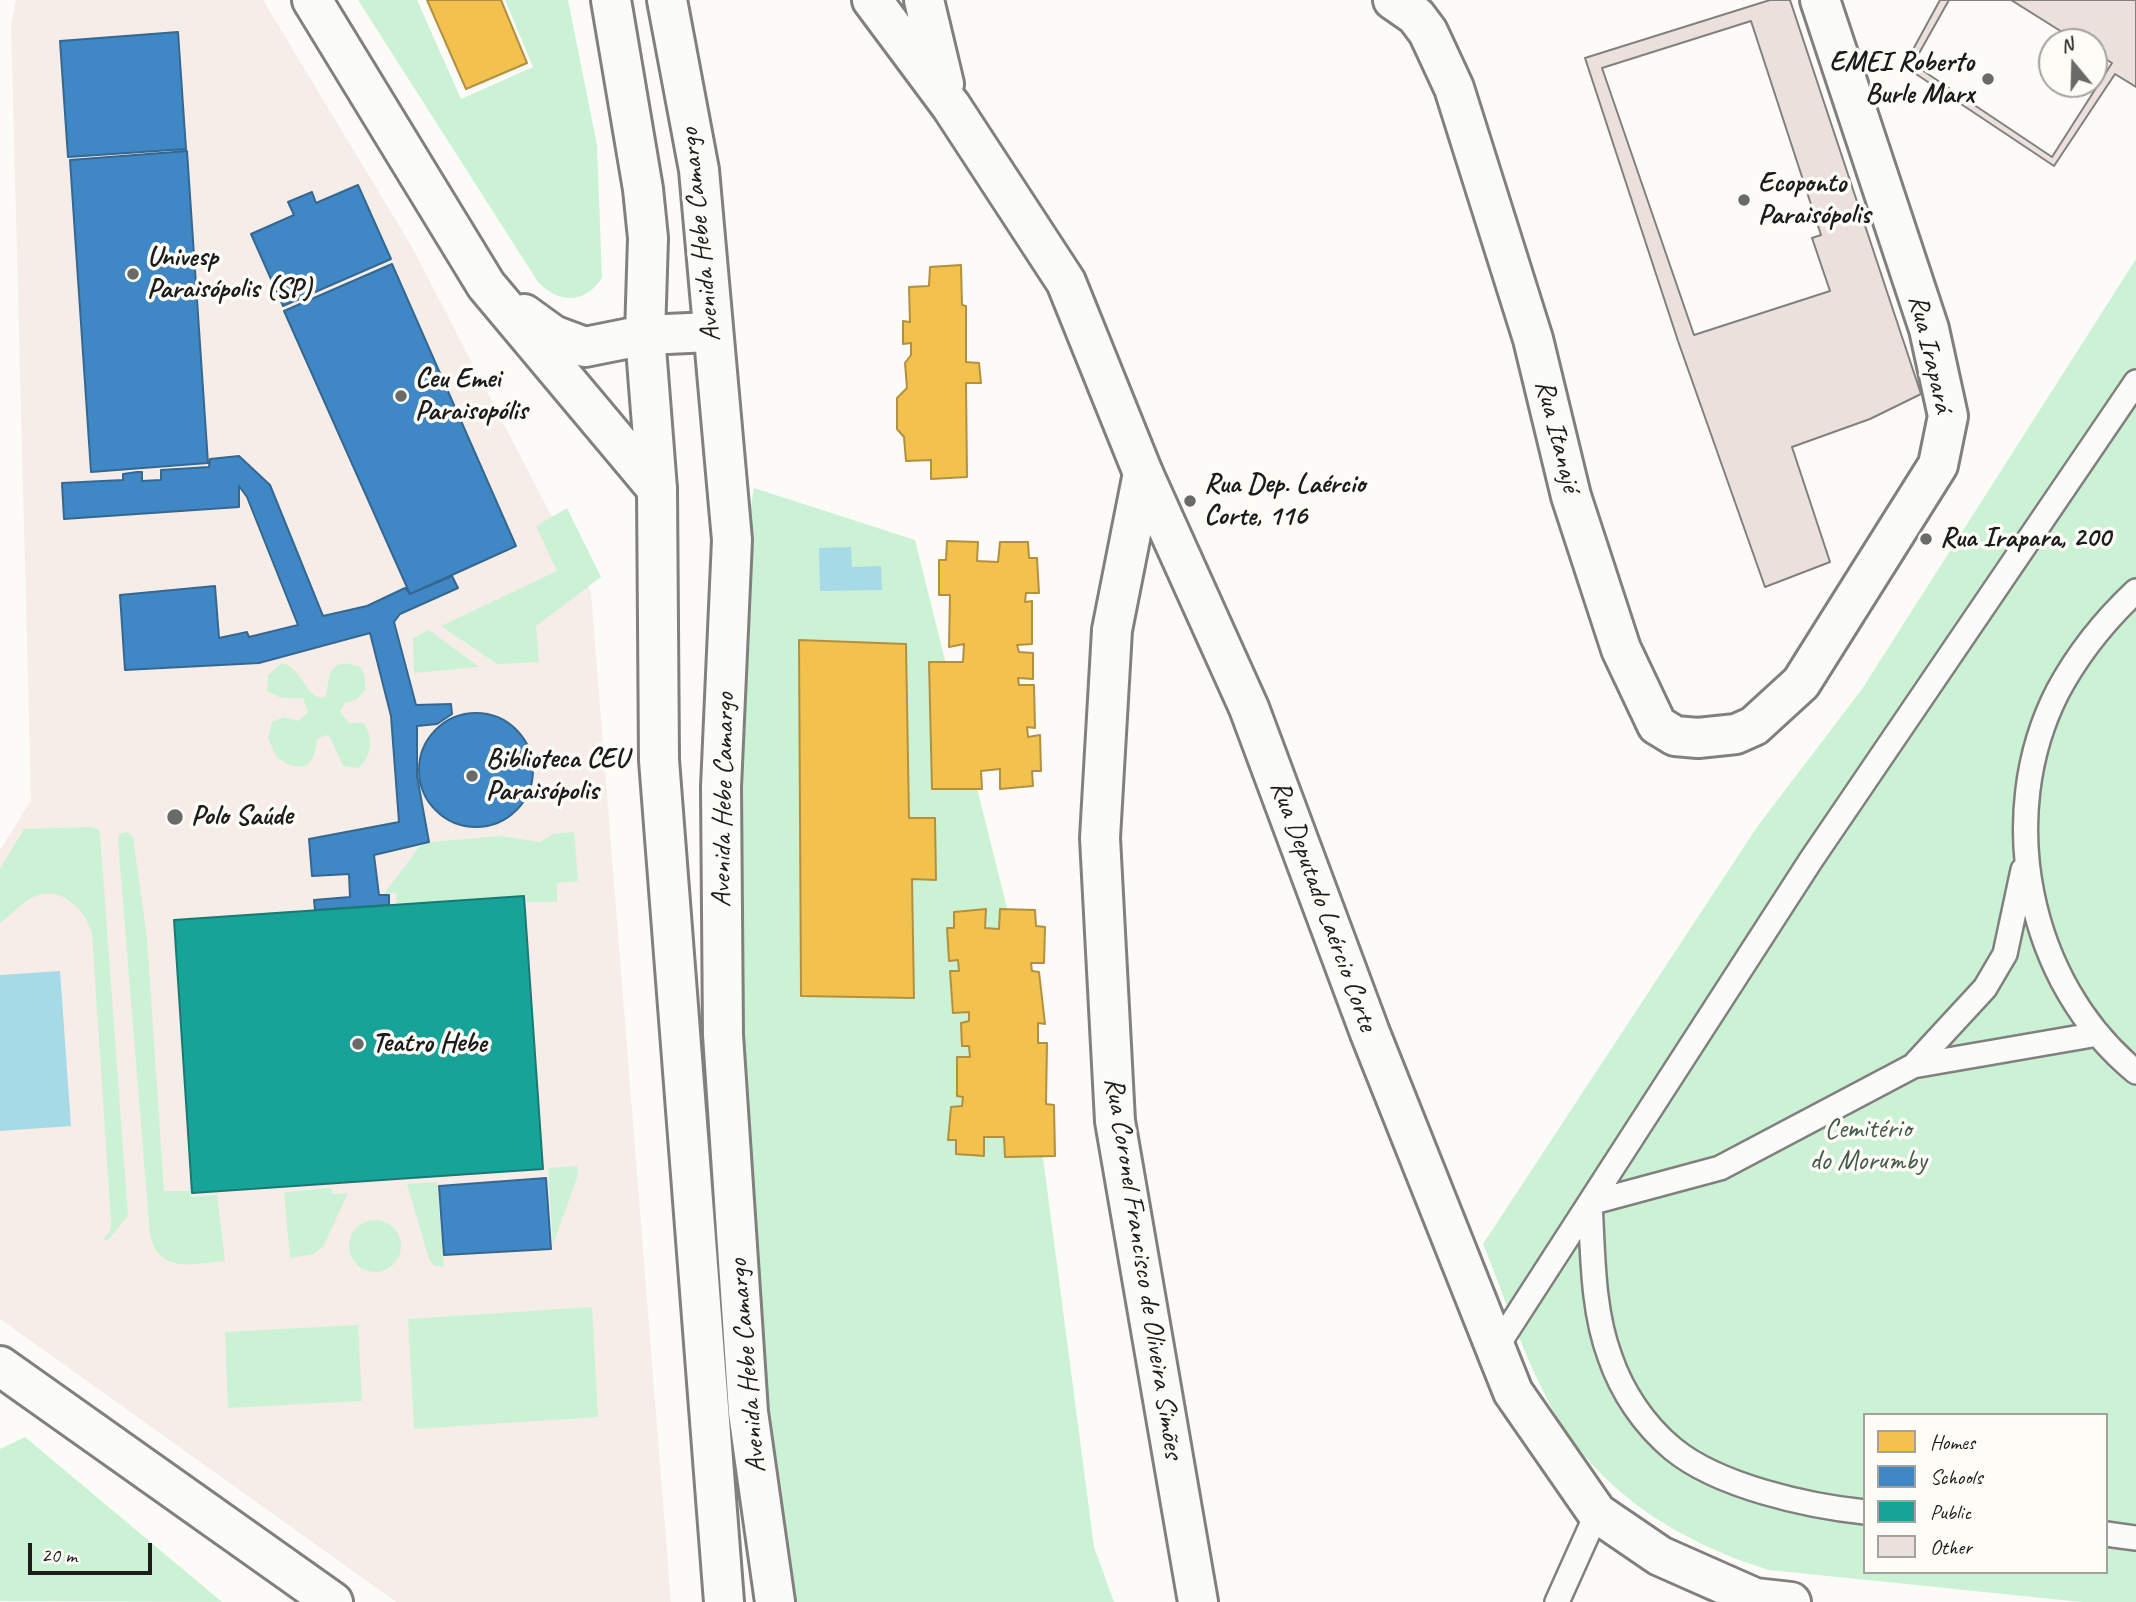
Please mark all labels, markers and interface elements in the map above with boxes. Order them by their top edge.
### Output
north arrow [2038,28,2108,98]
text: N [2057,32,2076,58]
place label: EMEI Roberto Burle Marx [1829,46,1974,112]
marker: EMEI Roberto Burle Marx [1980,71,1996,87]
street label: Avenida Hebe Camargo [673,127,729,343]
place label: Ecoponto Paraisópolis [1758,167,1870,233]
marker: Ecoponto Paraisópolis [1736,192,1752,208]
place label: Univesp Paraisópolis (SP) [147,241,312,307]
marker: Univesp Paraisópolis (SP) [125,266,141,282]
street label: Rua Irapará [1900,292,1960,416]
place label: Ceu Emei Paraisopólis [415,363,527,429]
street label: Rua Itanajé [1527,377,1587,495]
marker: Ceu Emei Paraisopólis [393,388,409,404]
place label: Rua Dep. Laércio Corte, 116 [1204,468,1365,534]
marker: Rua Dep. Laércio Corte, 116 [1182,493,1198,509]
place label: Rua Irapara, 200 [1940,522,2111,556]
marker: Rua Irapara, 200 [1918,531,1934,547]
street label: Avenida Hebe Camargo [705,692,743,908]
place label: Biblioteca CEU Paraisópolis [486,743,628,809]
marker: Biblioteca CEU Paraisópolis [464,768,480,784]
street label: Rua Deputado Laércio Corte [1262,776,1384,1036]
place label: Polo Saúde [191,800,292,834]
marker: Polo Saúde [165,807,185,827]
place label: Teatro Hebe [372,1027,487,1061]
marker: Teatro Hebe [350,1036,366,1052]
street label: Rua Coronel Francisco de Oliveira Simões [1096,1075,1190,1461]
park label: Cemitério do Morumby [1809,1113,1927,1179]
street label: Avenida Hebe Camargo [722,1258,774,1474]
legend [1863,1413,2108,1574]
text: Homes [1930,1429,1975,1455]
text: Schools [1930,1464,1982,1490]
text: Public [1930,1499,1971,1525]
scale bar [32,1528,156,1572]
text: Other [1930,1534,1972,1560]
text: 20 m [41,1542,77,1568]

